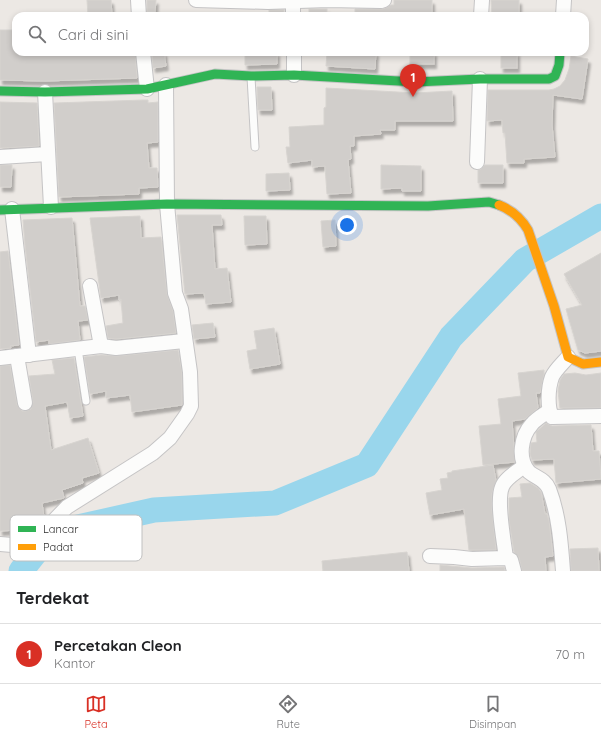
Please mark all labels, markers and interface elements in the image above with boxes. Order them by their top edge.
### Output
search box [12,12,589,56]
icon: search [26,23,48,45]
text: Cari di sini [58,25,129,44]
pin: 1 [400,64,426,97]
your location [337,215,357,235]
legend [10,515,142,561]
text: Lancar [43,522,79,536]
text: Padat [43,540,73,554]
text: Terdekat [16,587,90,608]
text: Percetakan Cleon [54,636,182,655]
text: 1 [26,646,32,662]
text: 70 m [555,646,585,662]
text: Kantor [54,655,95,671]
tab: Peta [85,693,108,731]
tab: Rute [277,693,300,731]
tab: Disimpan [469,693,516,731]

